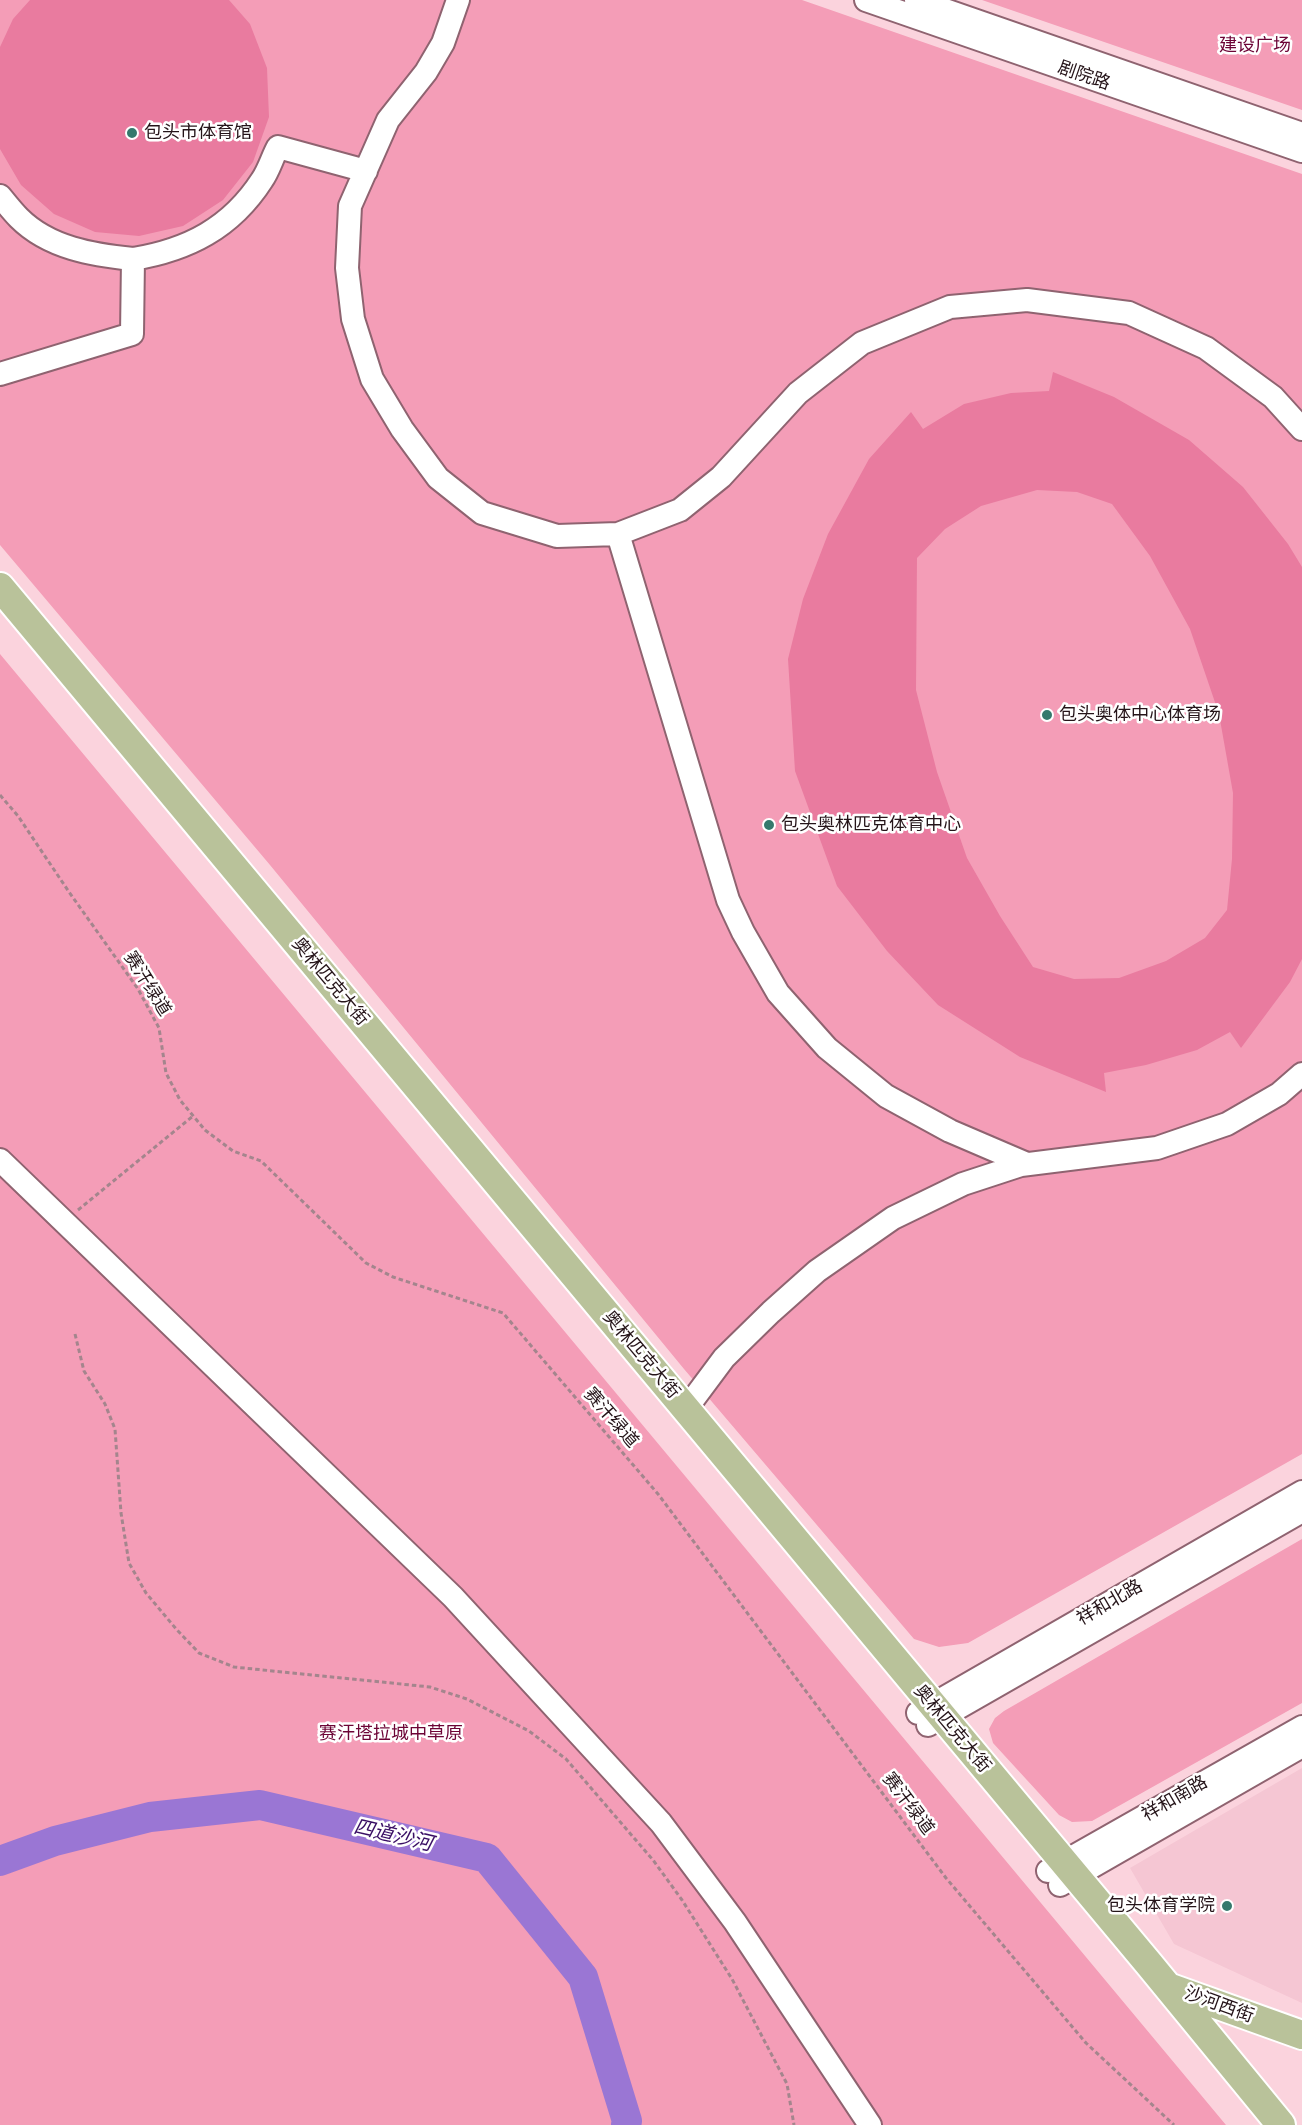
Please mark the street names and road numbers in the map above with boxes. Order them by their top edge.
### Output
street label: 剧院路 [1055,57,1113,95]
street label: 奥林匹克大街 [287,934,373,1030]
street label: 赛汗绿道 [119,948,175,1020]
street label: 奥林匹克大街 [598,1307,684,1403]
street label: 赛汗绿道 [579,1384,643,1452]
street label: 祥和北路 [1073,1576,1147,1630]
street label: 奥林匹克大街 [909,1681,995,1777]
street label: 赛汗绿道 [878,1769,938,1839]
street label: 祥和南路 [1138,1772,1212,1826]
street label: 沙河西街 [1181,1983,1257,2027]

